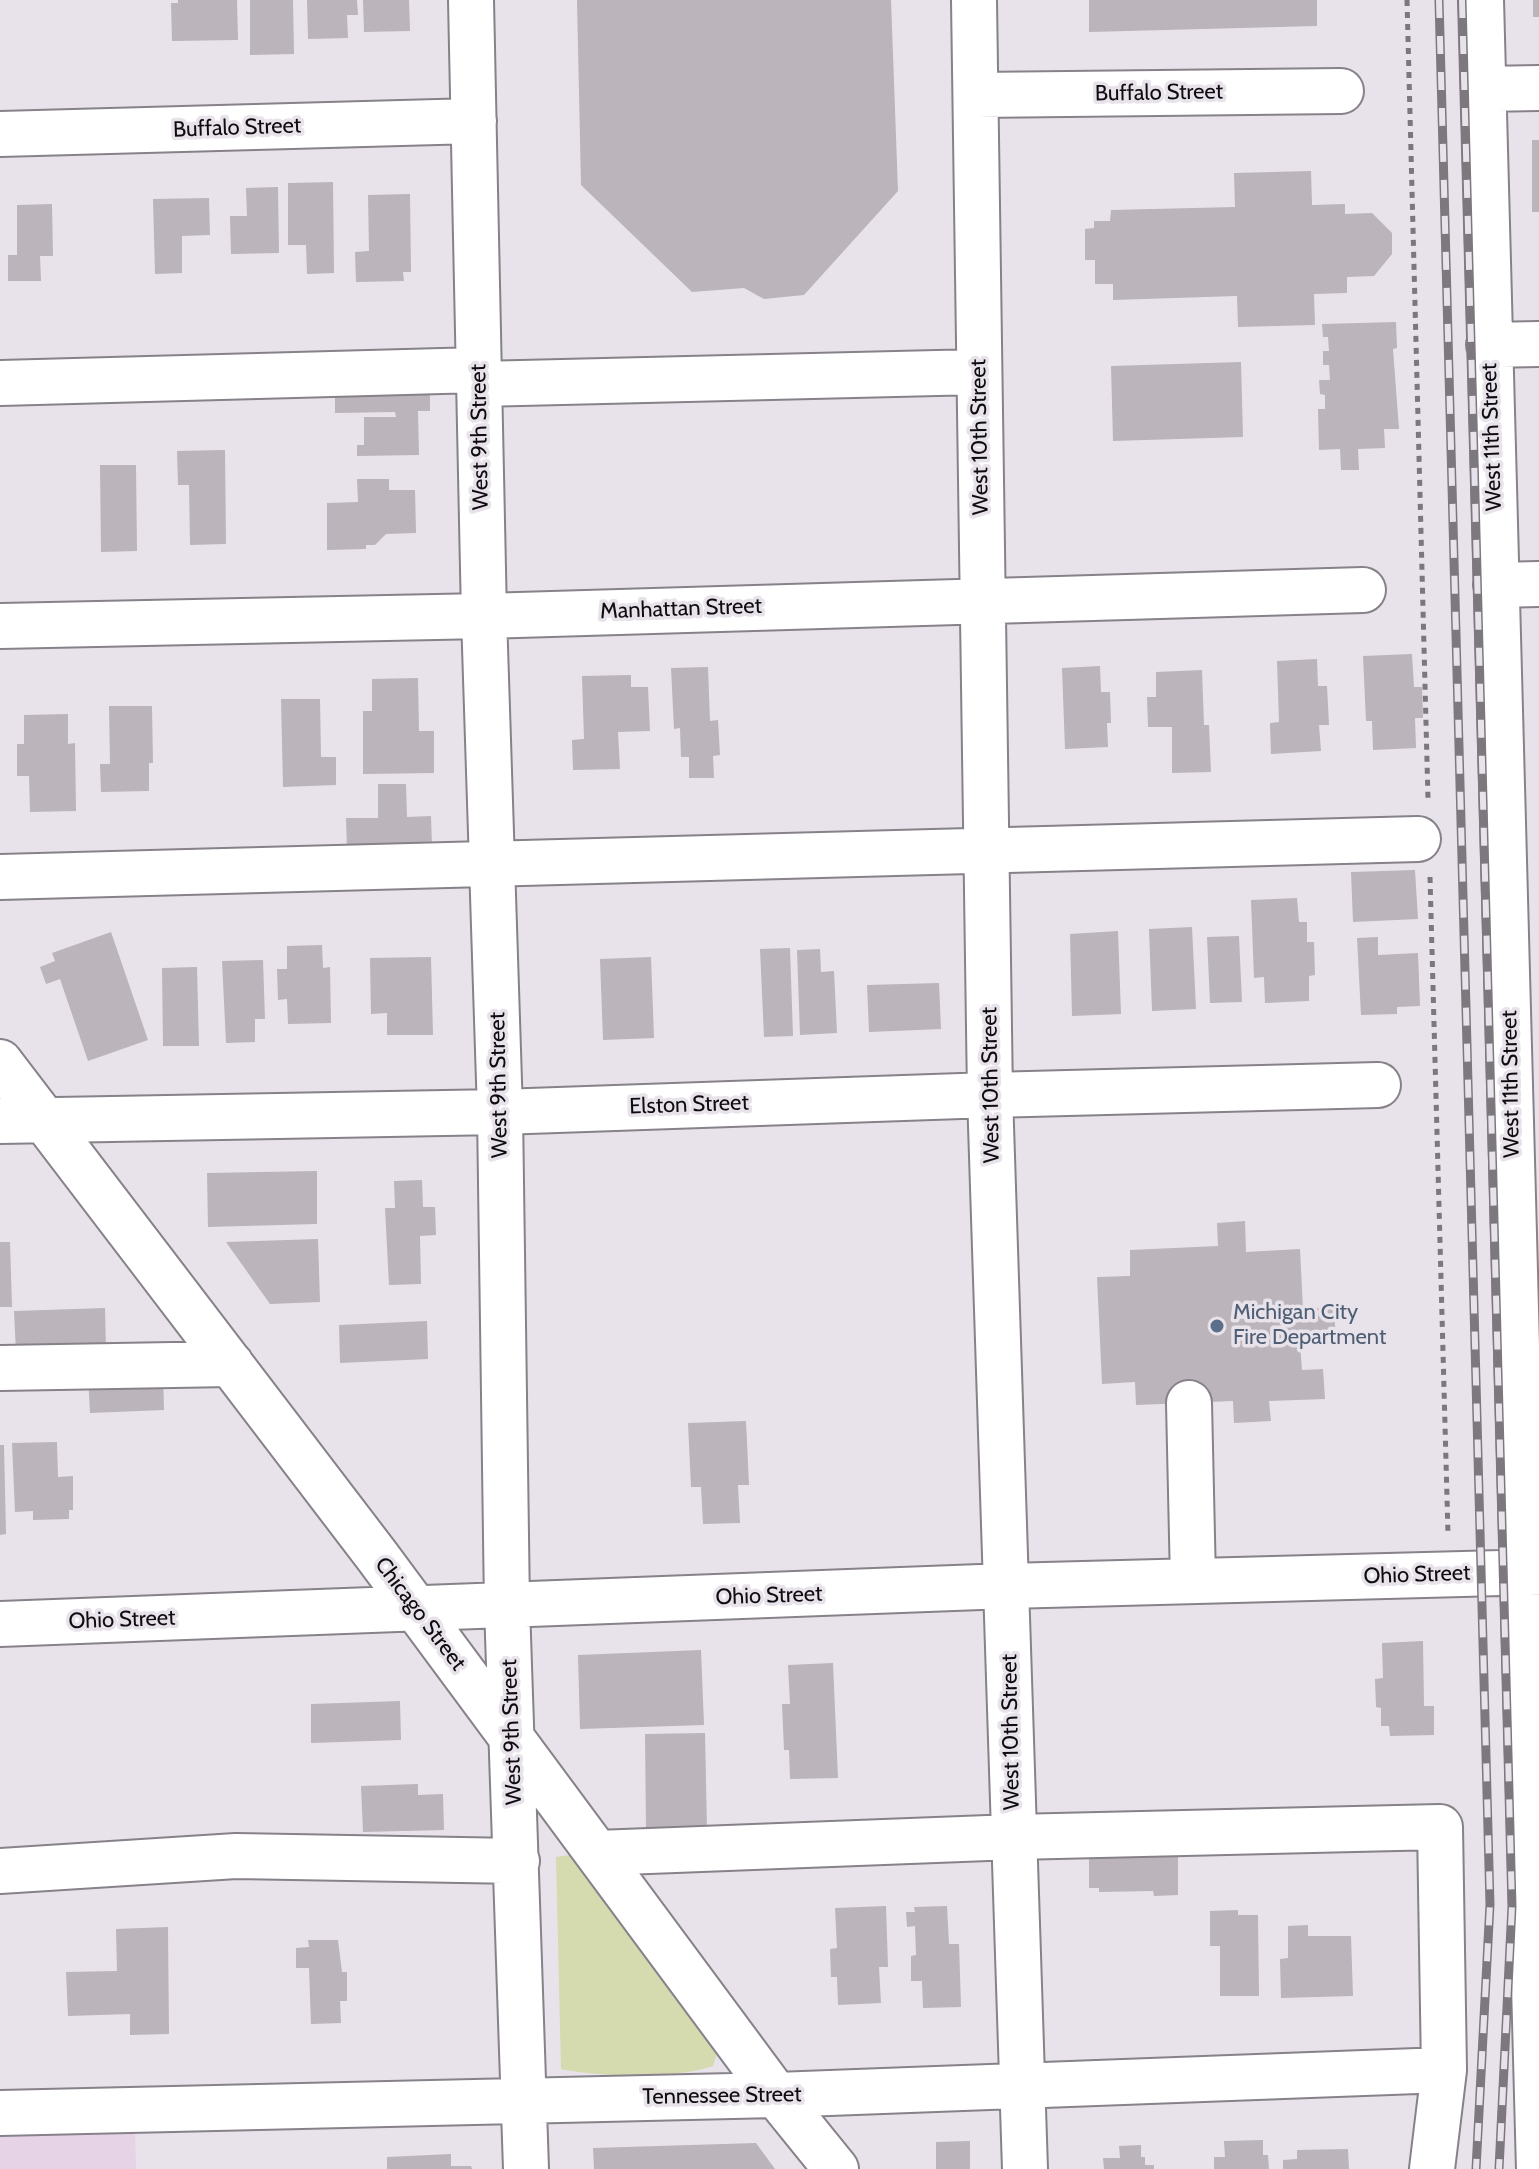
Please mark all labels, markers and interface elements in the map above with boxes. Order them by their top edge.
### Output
street label: Buffalo Street [1095,79,1223,107]
street label: Buffalo Street [172,113,302,143]
street label: West 10th Street [965,359,995,515]
street label: West 11th Street [1476,363,1508,511]
street label: West 9th Street [466,364,494,510]
street label: Manhattan Street [600,593,762,625]
street label: West 10th Street [976,1007,1006,1163]
street label: West 11th Street [1497,1010,1525,1158]
street label: West 9th Street [485,1012,513,1158]
street label: Elston Street [629,1090,749,1120]
place label: Michigan City Fire Department [1233,1300,1386,1352]
marker: Michigan City Fire Department [1208,1317,1226,1335]
street label: Chicago Street [369,1552,471,1676]
street label: Ohio Street [1363,1560,1471,1590]
street label: Ohio Street [715,1581,823,1611]
street label: Ohio Street [68,1605,176,1635]
street label: West 10th Street [996,1654,1026,1810]
street label: West 9th Street [496,1659,528,1805]
street label: Tennessee Street [642,2081,802,2111]

